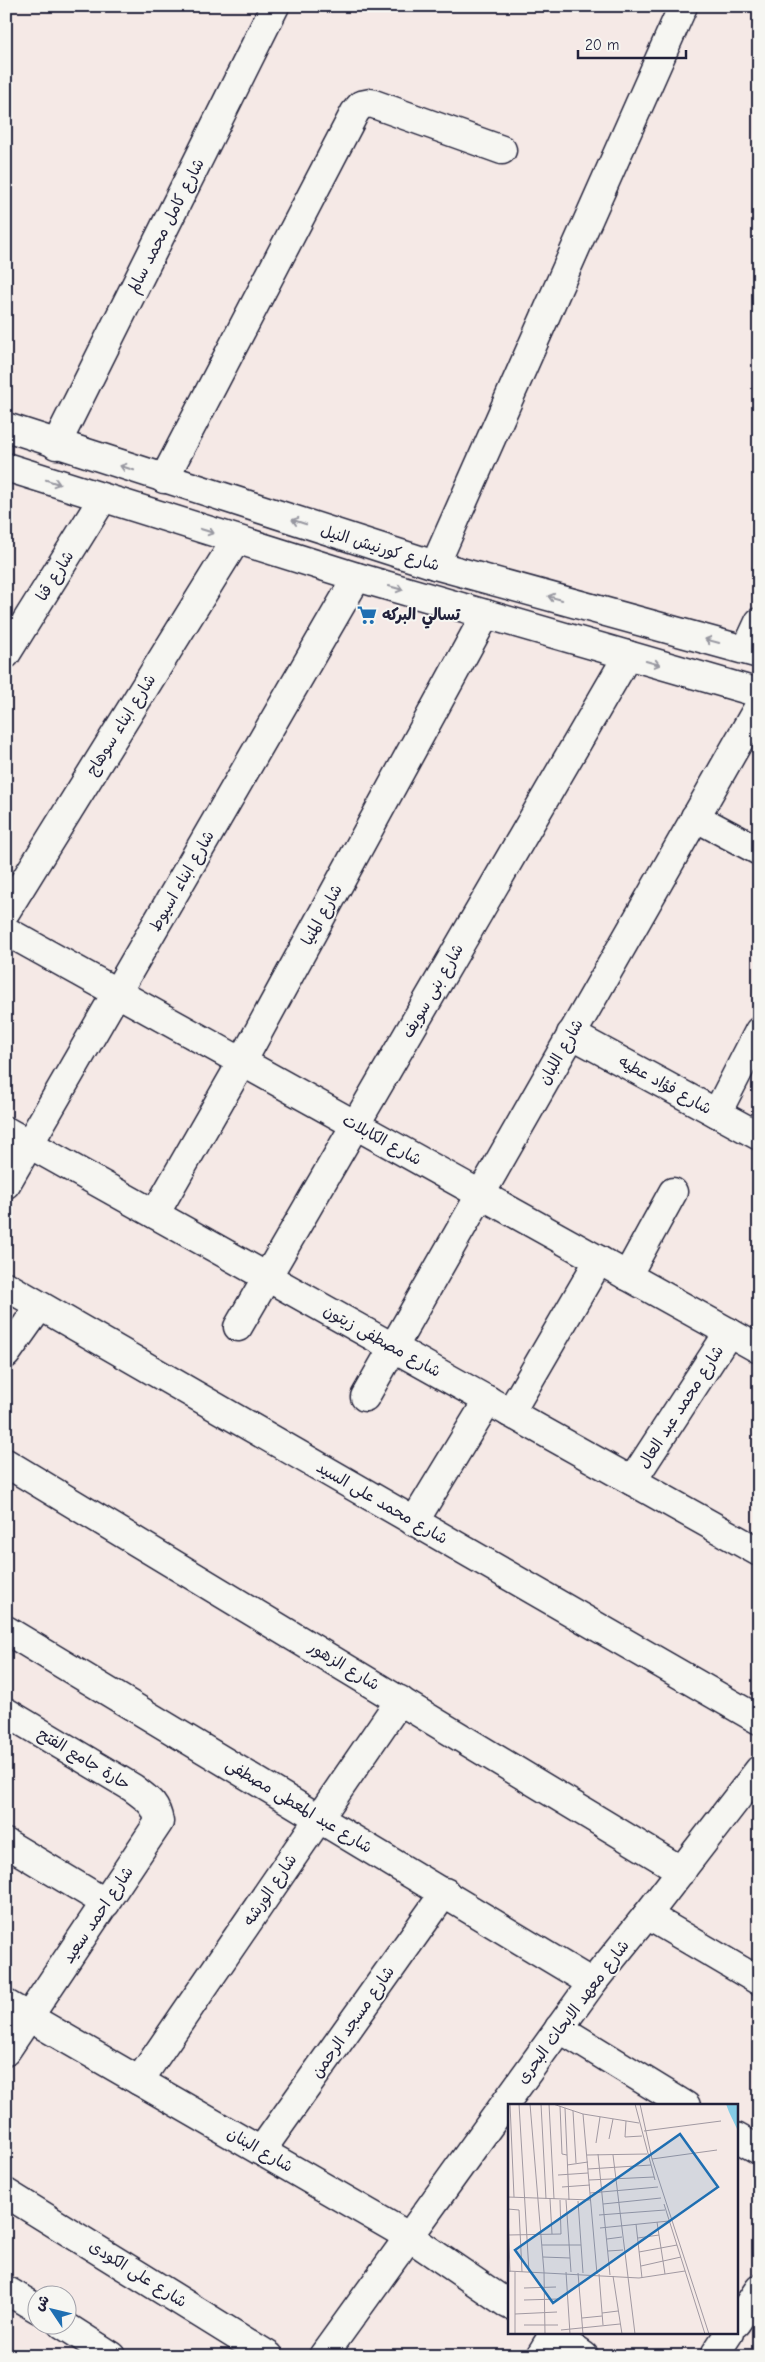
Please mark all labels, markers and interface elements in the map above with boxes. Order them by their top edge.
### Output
scale bar [578,28,685,60]
text: 20 m [585,36,619,54]
street label: شارع كامل محمد سالم [124,156,210,298]
one-way arrow [119,462,135,472]
one-way arrow [44,478,60,487]
one-way arrow [291,517,307,526]
street label: شارع كورنيش النيل [318,521,442,577]
one-way arrow [199,526,215,536]
street label: شارع قنا [33,548,79,605]
one-way arrow [388,584,404,594]
one-way arrow [548,593,564,603]
supermarket icon: تسالي البركه [356,604,378,626]
place label: تسالي البركه [382,606,461,629]
one-way arrow [704,636,720,645]
one-way arrow [645,658,661,668]
street label: شارع ابناء سوهاج [83,671,161,780]
street label: شارع ابناء اسيوط [146,828,220,935]
street label: شارع المنيا [298,881,348,949]
street label: شارع بنى سويف [399,941,469,1042]
street label: شارع اللبان [535,1016,589,1089]
street label: شارع فؤاد عطيه [615,1052,714,1120]
street label: شارع الكابلات [338,1111,425,1171]
street label: شارع مصطفى زيتون [319,1301,444,1382]
street label: شارع محمد عبد العال [635,1342,729,1473]
street label: شارع محمد على السيد [312,1458,451,1550]
street label: شارع الزهور [303,1637,383,1696]
street label: حارة جامع الفتح [34,1724,133,1795]
street label: شارع عبد المعطى مصطفى [222,1755,375,1859]
street label: شارع الورشه [240,1851,302,1930]
street label: شارع احمد سعيد [59,1863,139,1968]
street label: شارع معهد الابحاث البحرى [513,1937,634,2088]
street label: شارع مسجد الرحمن [308,1963,400,2082]
inset map [508,2104,738,2334]
street label: شارع البنان [223,2124,296,2178]
street label: شارع على الكودى [85,2237,190,2313]
north arrow [28,2284,78,2334]
text: ش [30,2292,53,2314]

